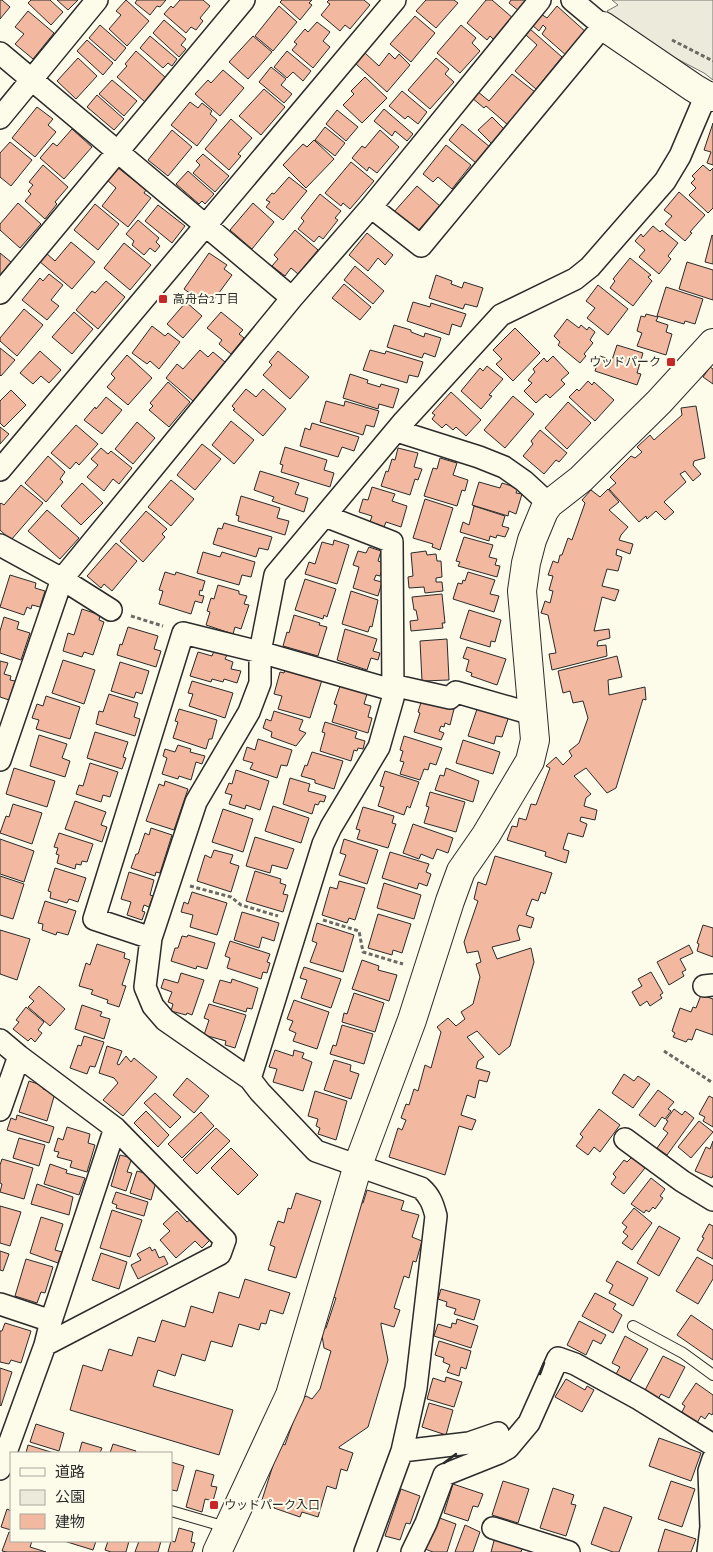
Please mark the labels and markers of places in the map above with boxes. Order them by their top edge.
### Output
place label: 高舟台2丁目 [173,292,239,306]
marker: 高舟台2丁目 [157,293,169,305]
place label: ウッドパーク [589,355,661,369]
marker: ウッドパーク [665,356,677,368]
place label: ウッドパーク入口 [224,1498,320,1512]
marker: ウッドパーク入口 [208,1499,220,1511]

